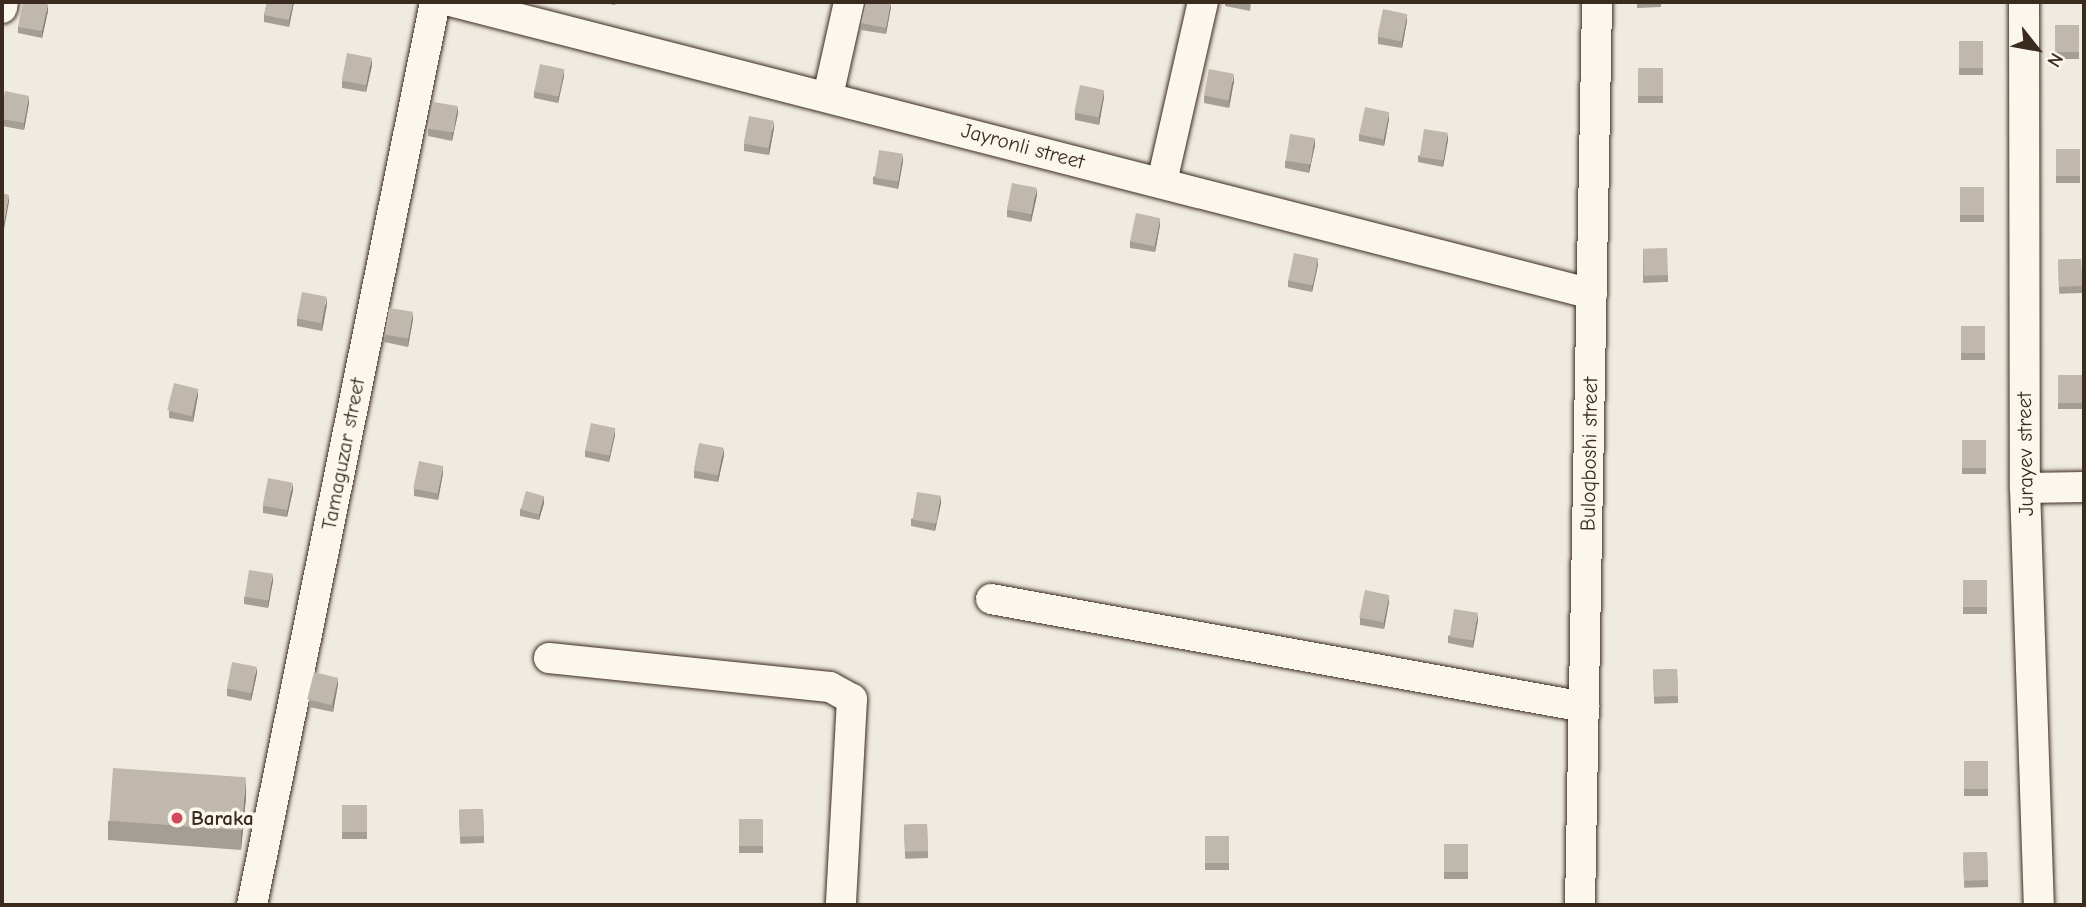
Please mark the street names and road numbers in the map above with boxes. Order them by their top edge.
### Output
street label: Jayronli street [959,117,1087,175]
street label: Tamaguzar street [316,376,370,532]
street label: Buloqboshi street [1575,377,1603,531]
street label: Jurayev street [2011,392,2039,516]

